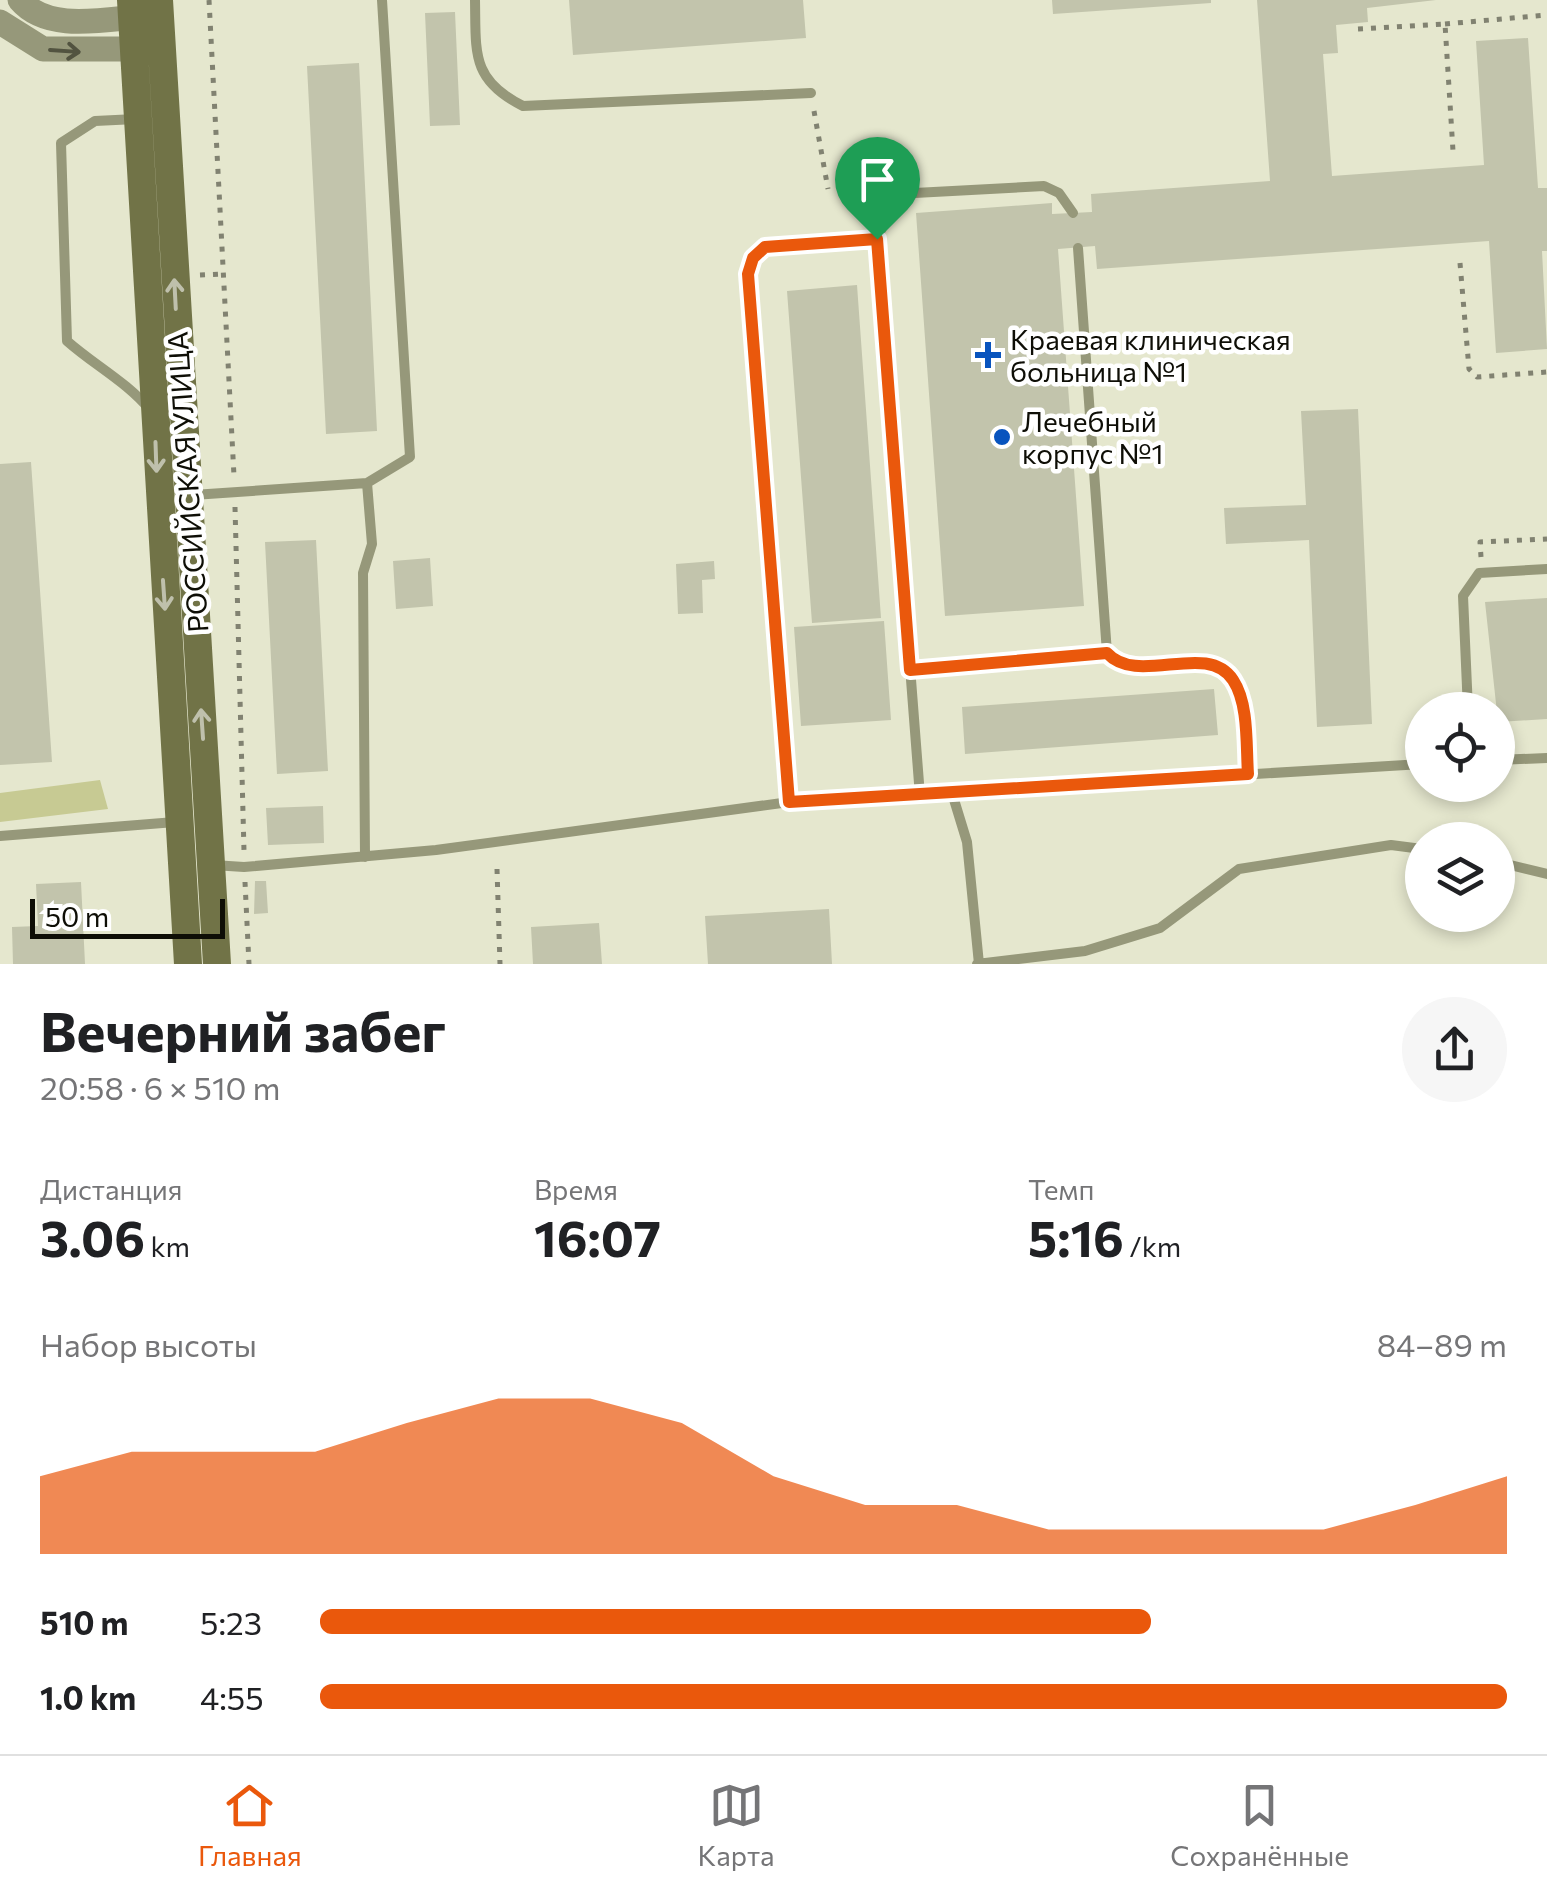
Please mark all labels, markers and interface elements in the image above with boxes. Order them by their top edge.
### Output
one-way arrow [49,42,81,61]
pin [835,137,920,240]
icon: arrive [850,152,905,207]
one-way arrow [165,278,184,310]
place label: Краевая клиническая больница №1 [1010,322,1291,388]
street label: РОССИЙСКАЯ УЛИЦА [160,330,214,634]
marker: Краевая клиническая больница №1 [975,342,1001,368]
place label: Лечебный корпус №1 [1022,404,1163,470]
marker: Лечебный корпус №1 [991,426,1013,448]
one-way arrow [147,440,166,472]
one-way arrow [155,578,174,610]
map controls [1405,692,1515,932]
button: locate [1405,692,1515,802]
one-way arrow [192,708,211,740]
button: layers [1405,822,1515,932]
scale bar [30,894,225,938]
text: 50 m [45,899,109,933]
text: Вечерний забег [40,996,446,1063]
button: share [1402,997,1507,1102]
text: 20:58 · 6 × 510 m [40,1067,281,1107]
text: Дистанция [40,1172,183,1206]
text: Время [534,1172,618,1206]
text: Темп [1028,1172,1094,1206]
text: 3.06 [40,1206,145,1267]
text: 16:07 [534,1206,661,1267]
text: 5:16 [1028,1206,1124,1267]
text: km [145,1229,190,1263]
text: /km [1124,1229,1181,1263]
text: Набор высоты [40,1324,257,1364]
text: 84–89 m [1377,1324,1507,1364]
text: 510 m [40,1602,128,1642]
text: 5:23 [200,1602,262,1642]
text: 1.0 km [40,1677,136,1717]
text: 4:55 [200,1677,264,1717]
tab: Главная [198,1778,302,1872]
tab: Карта [697,1778,775,1872]
tab: Сохранённые [1170,1778,1349,1872]

